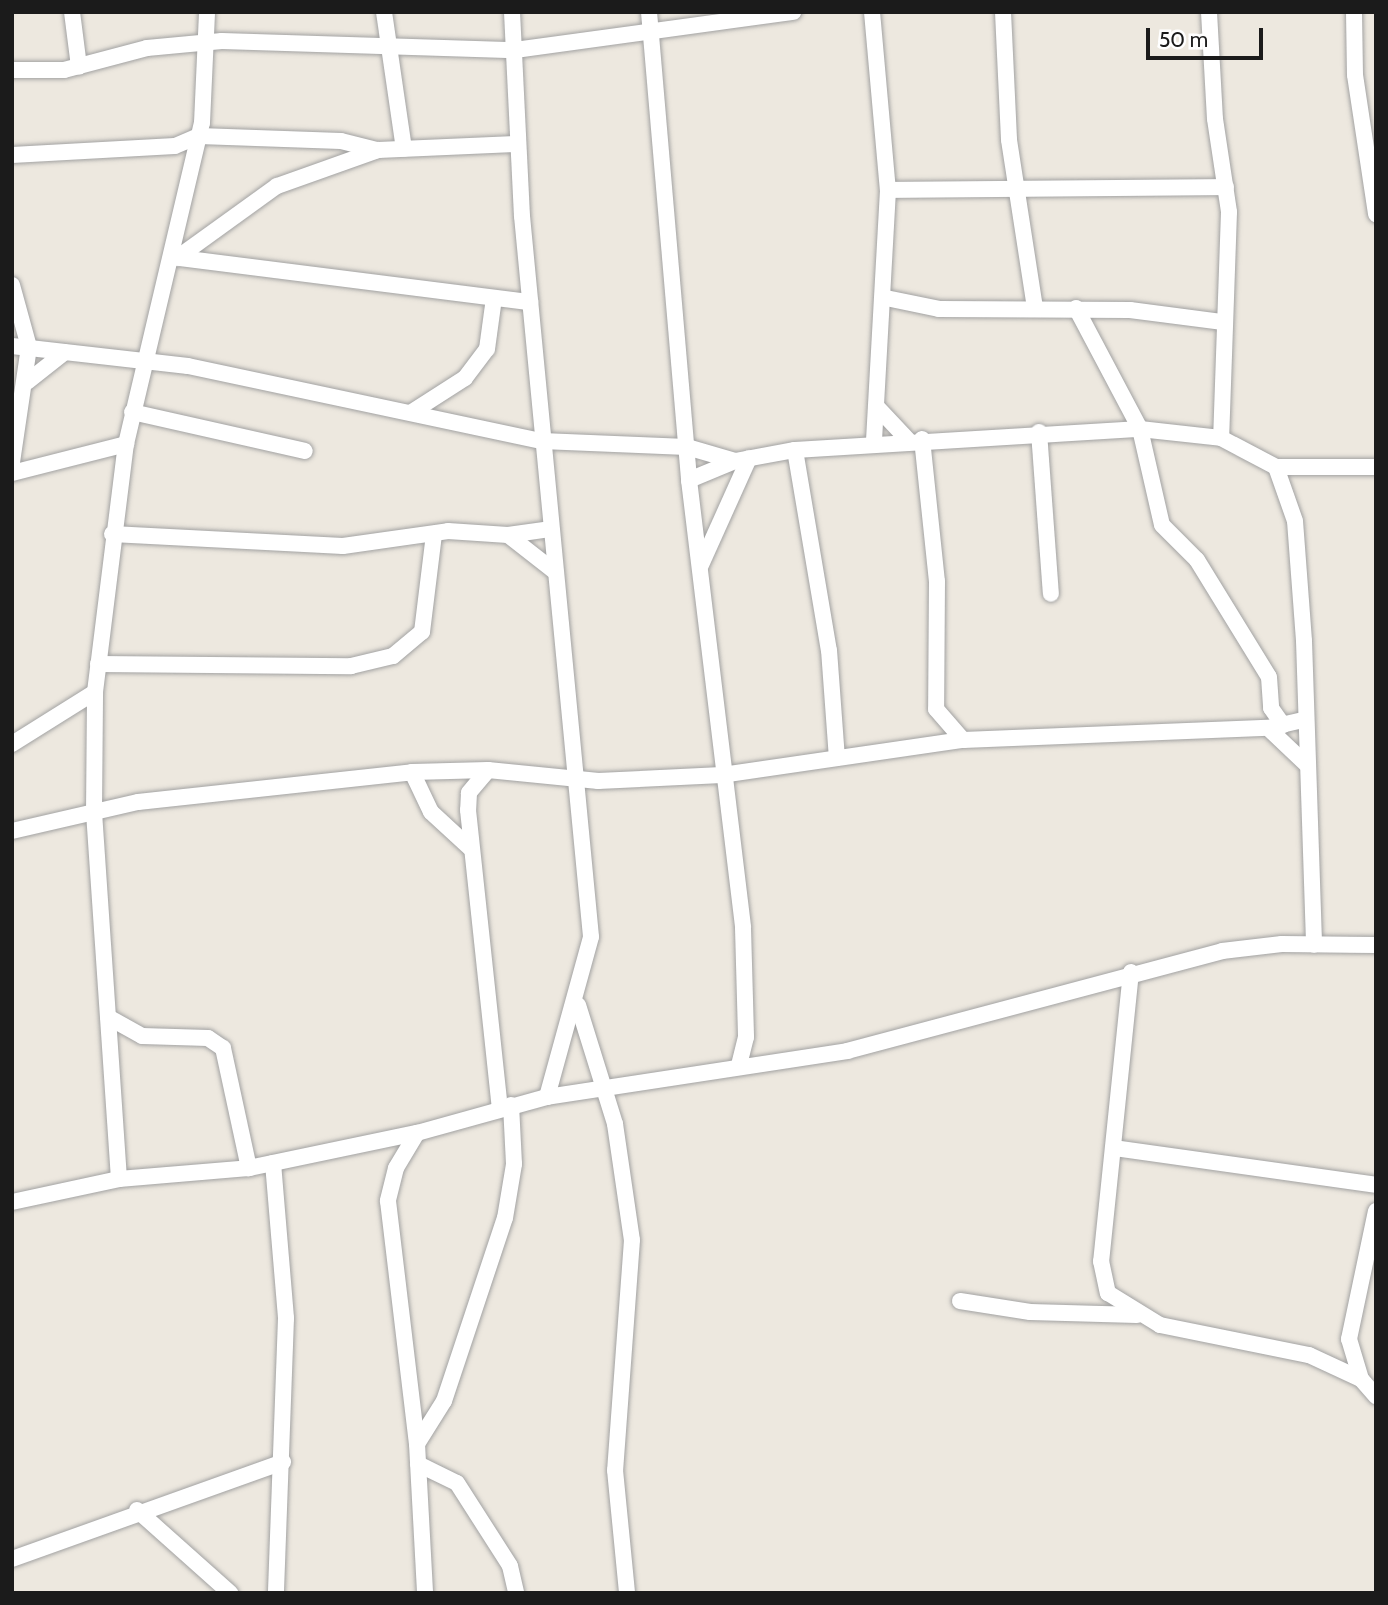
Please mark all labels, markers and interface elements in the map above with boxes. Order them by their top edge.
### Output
scale bar [1150,14,1267,58]
text: 50 m [1159,27,1208,52]

